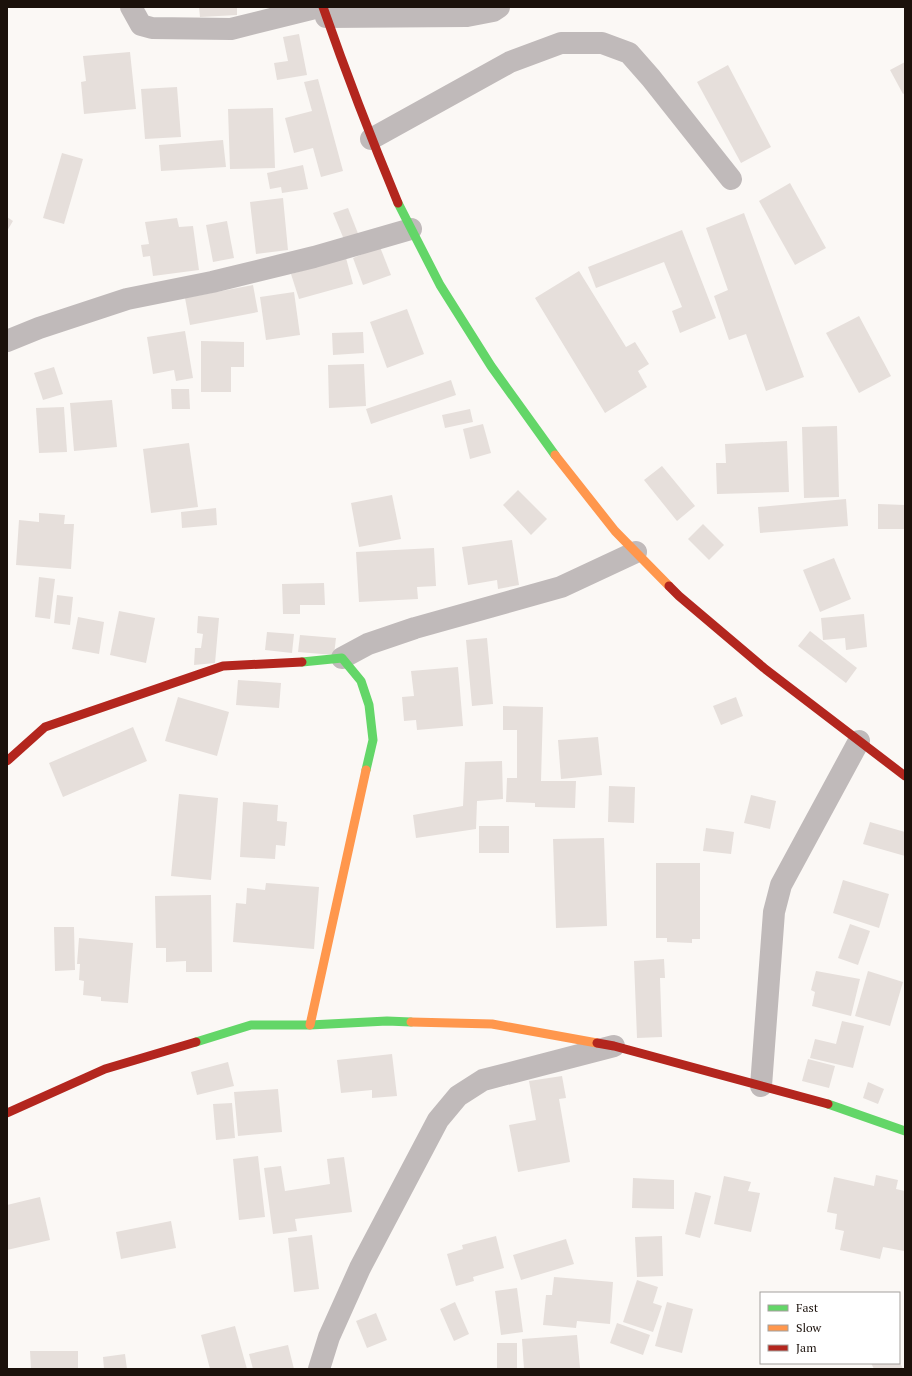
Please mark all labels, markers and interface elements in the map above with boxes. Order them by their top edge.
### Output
legend [760,1292,900,1364]
text: Fast [796,1300,819,1315]
text: Slow [796,1320,822,1335]
text: Jam [796,1340,817,1355]

